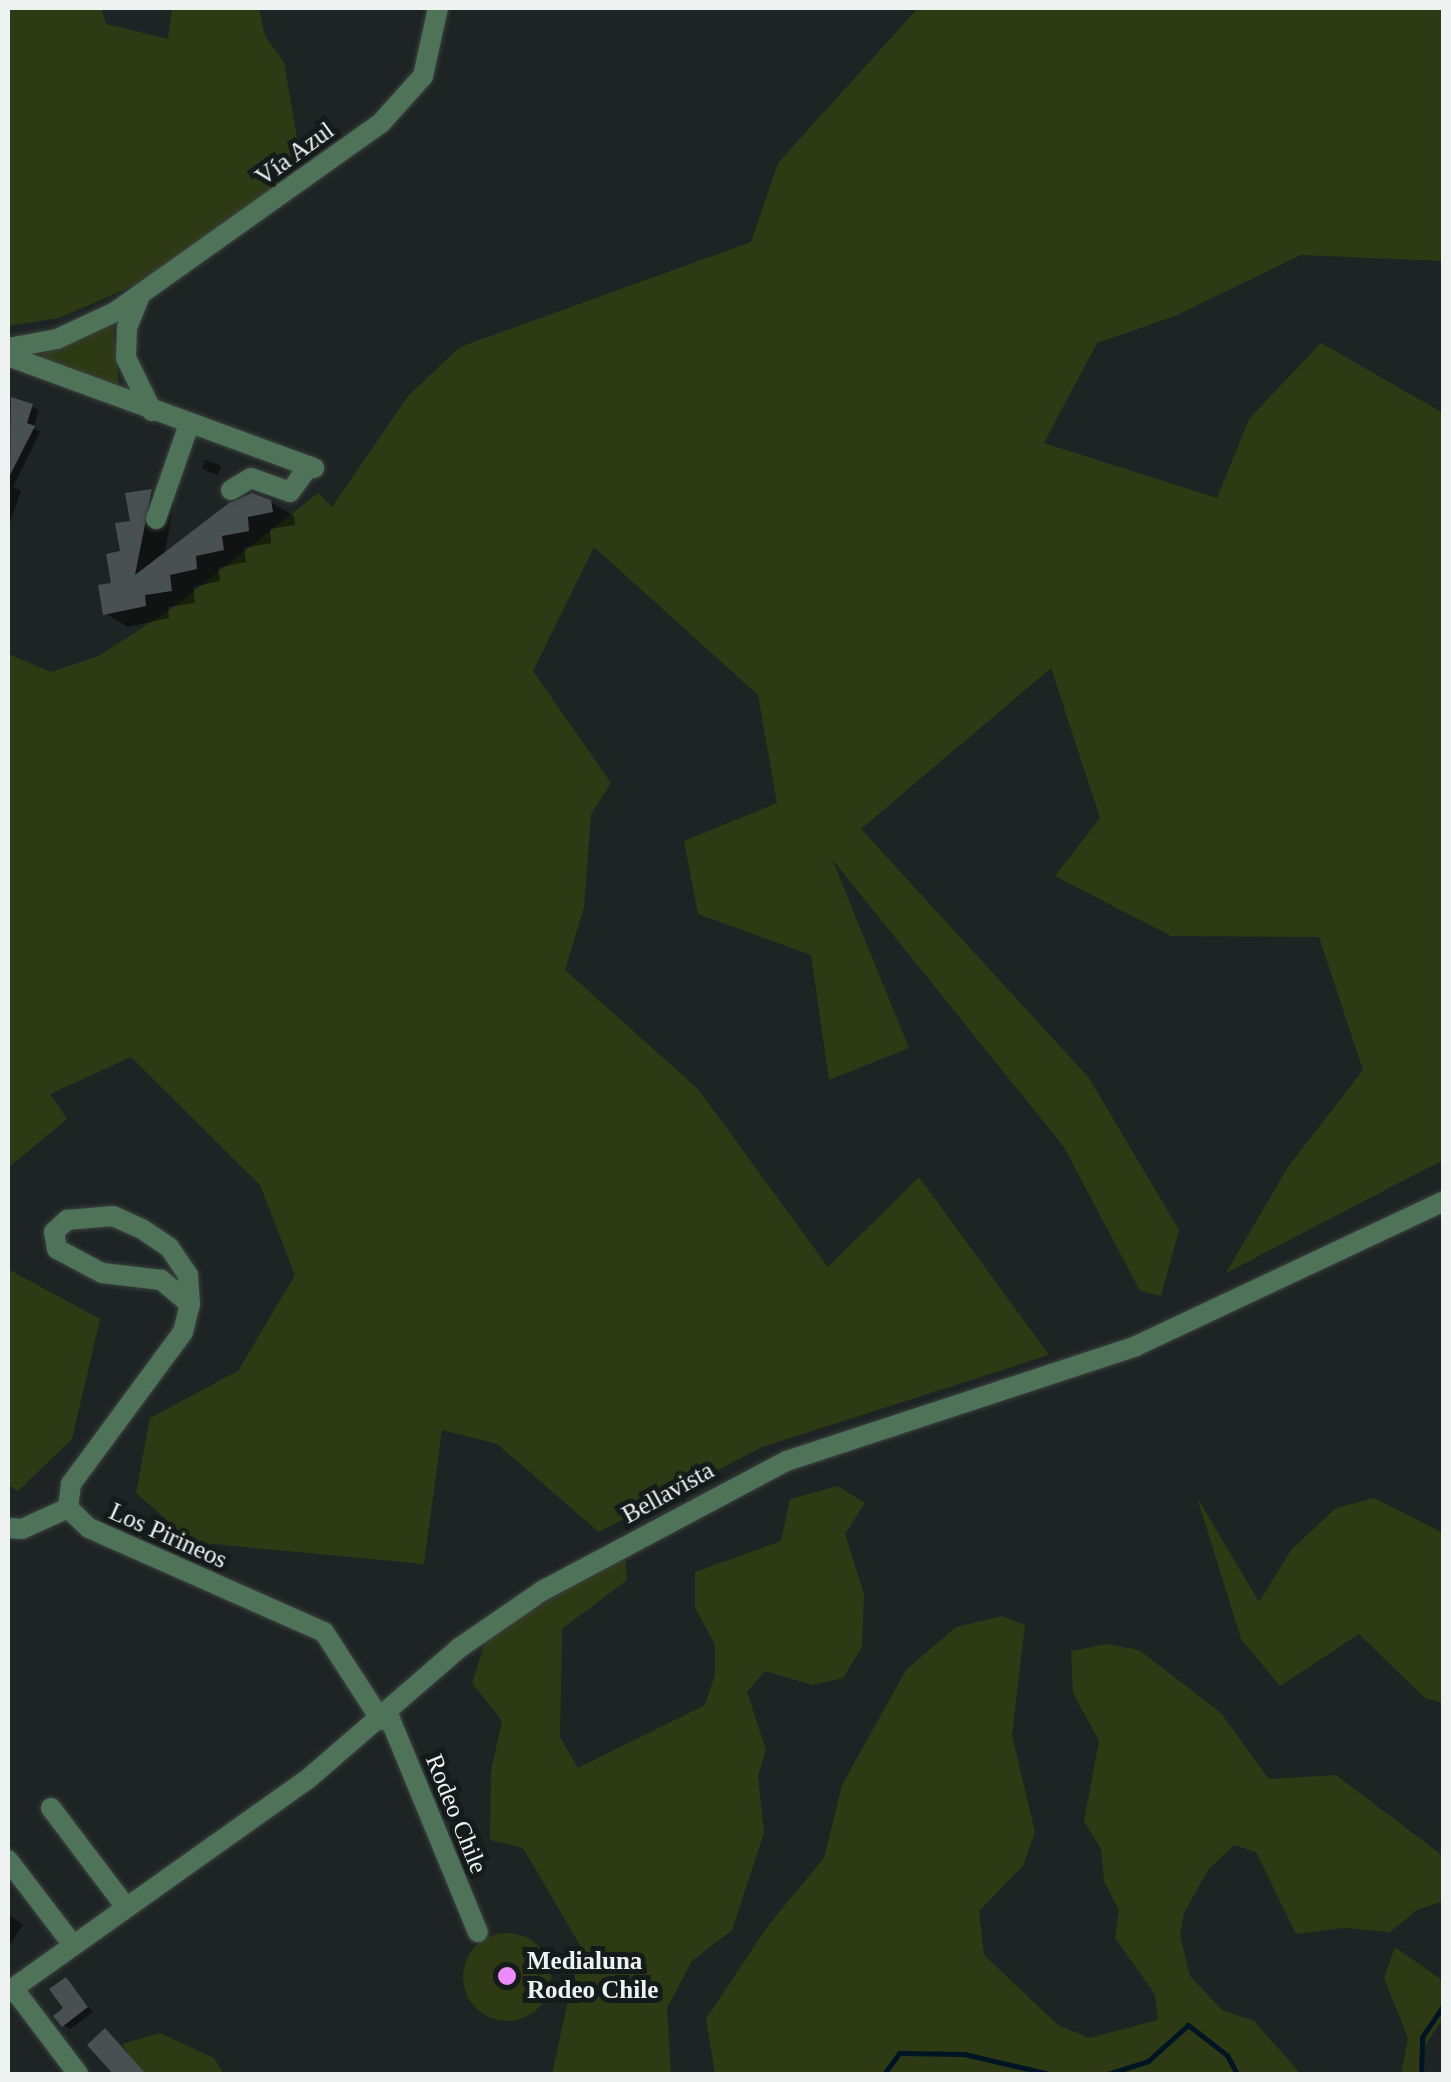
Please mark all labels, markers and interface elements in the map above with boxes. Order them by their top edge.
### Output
street label: Vía Azul [249,115,341,193]
street label: Bellavista [617,1456,719,1530]
street label: Los Pirineos [104,1497,232,1575]
street label: Rodeo Chile [419,1750,493,1878]
place label: Medialuna Rodeo Chile [527,1947,658,2006]
marker: Medialuna Rodeo Chile [496,1965,518,1987]

